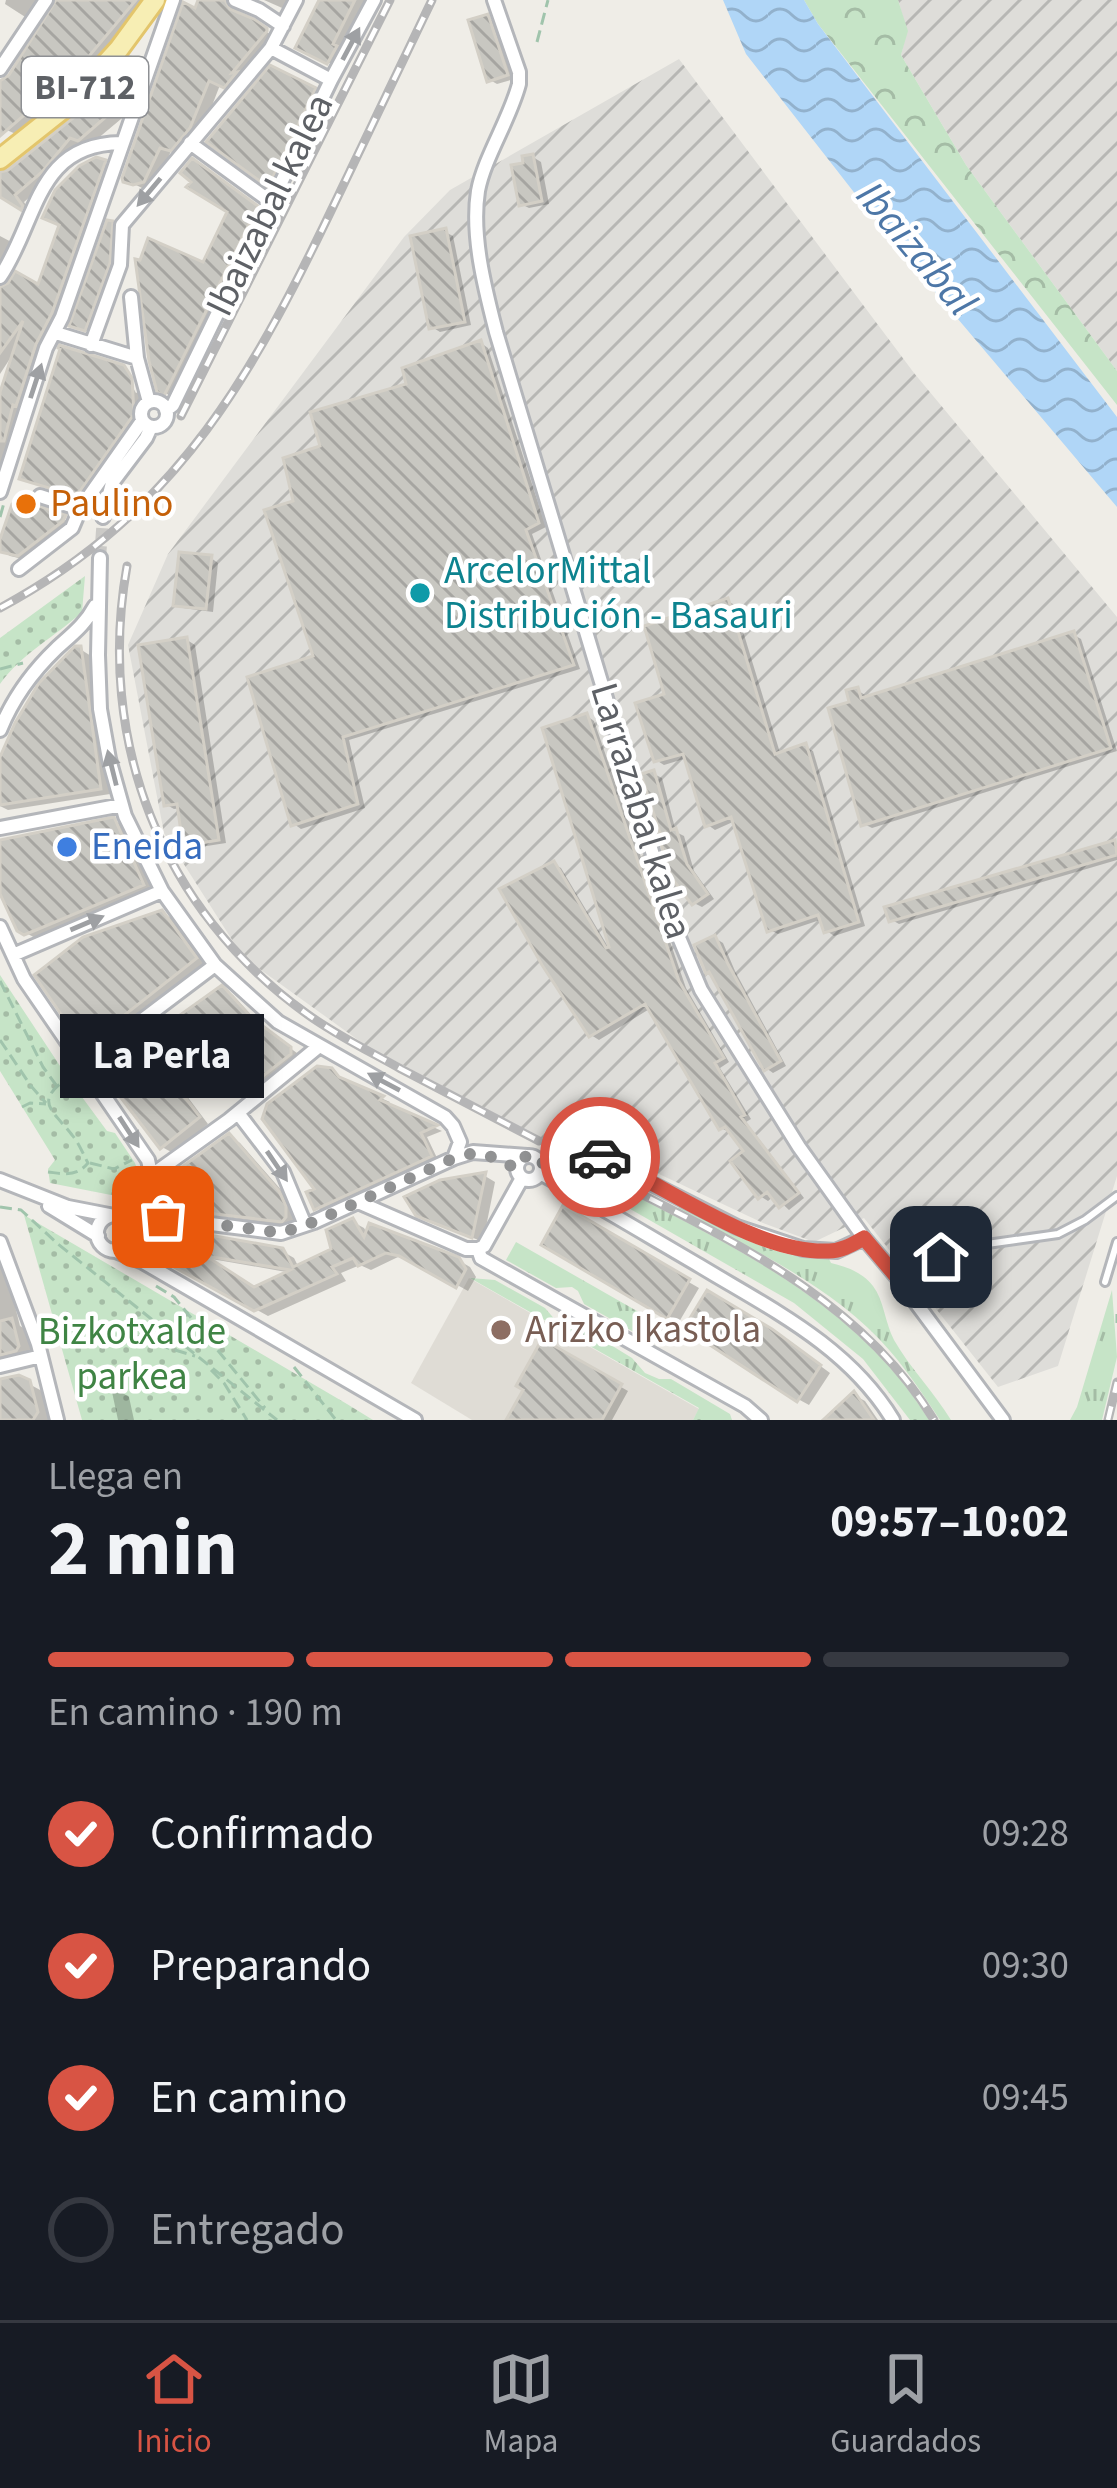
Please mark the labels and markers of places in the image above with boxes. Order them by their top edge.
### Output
place label: Paulino [50,476,173,532]
marker: Paulino [13,491,39,517]
place label: ArcelorMittal Distribución - Basauri [444,543,793,644]
marker: ArcelorMittal Distribución - Basauri [407,580,433,606]
place label: Eneida [91,819,203,875]
marker: Eneida [54,834,80,860]
callout: La Perla [61,1013,265,1097]
pin [112,1166,214,1268]
pin [890,1206,992,1308]
place label: Arizko Ikastola [525,1302,761,1358]
marker: Arizko Ikastola [488,1317,514,1343]

